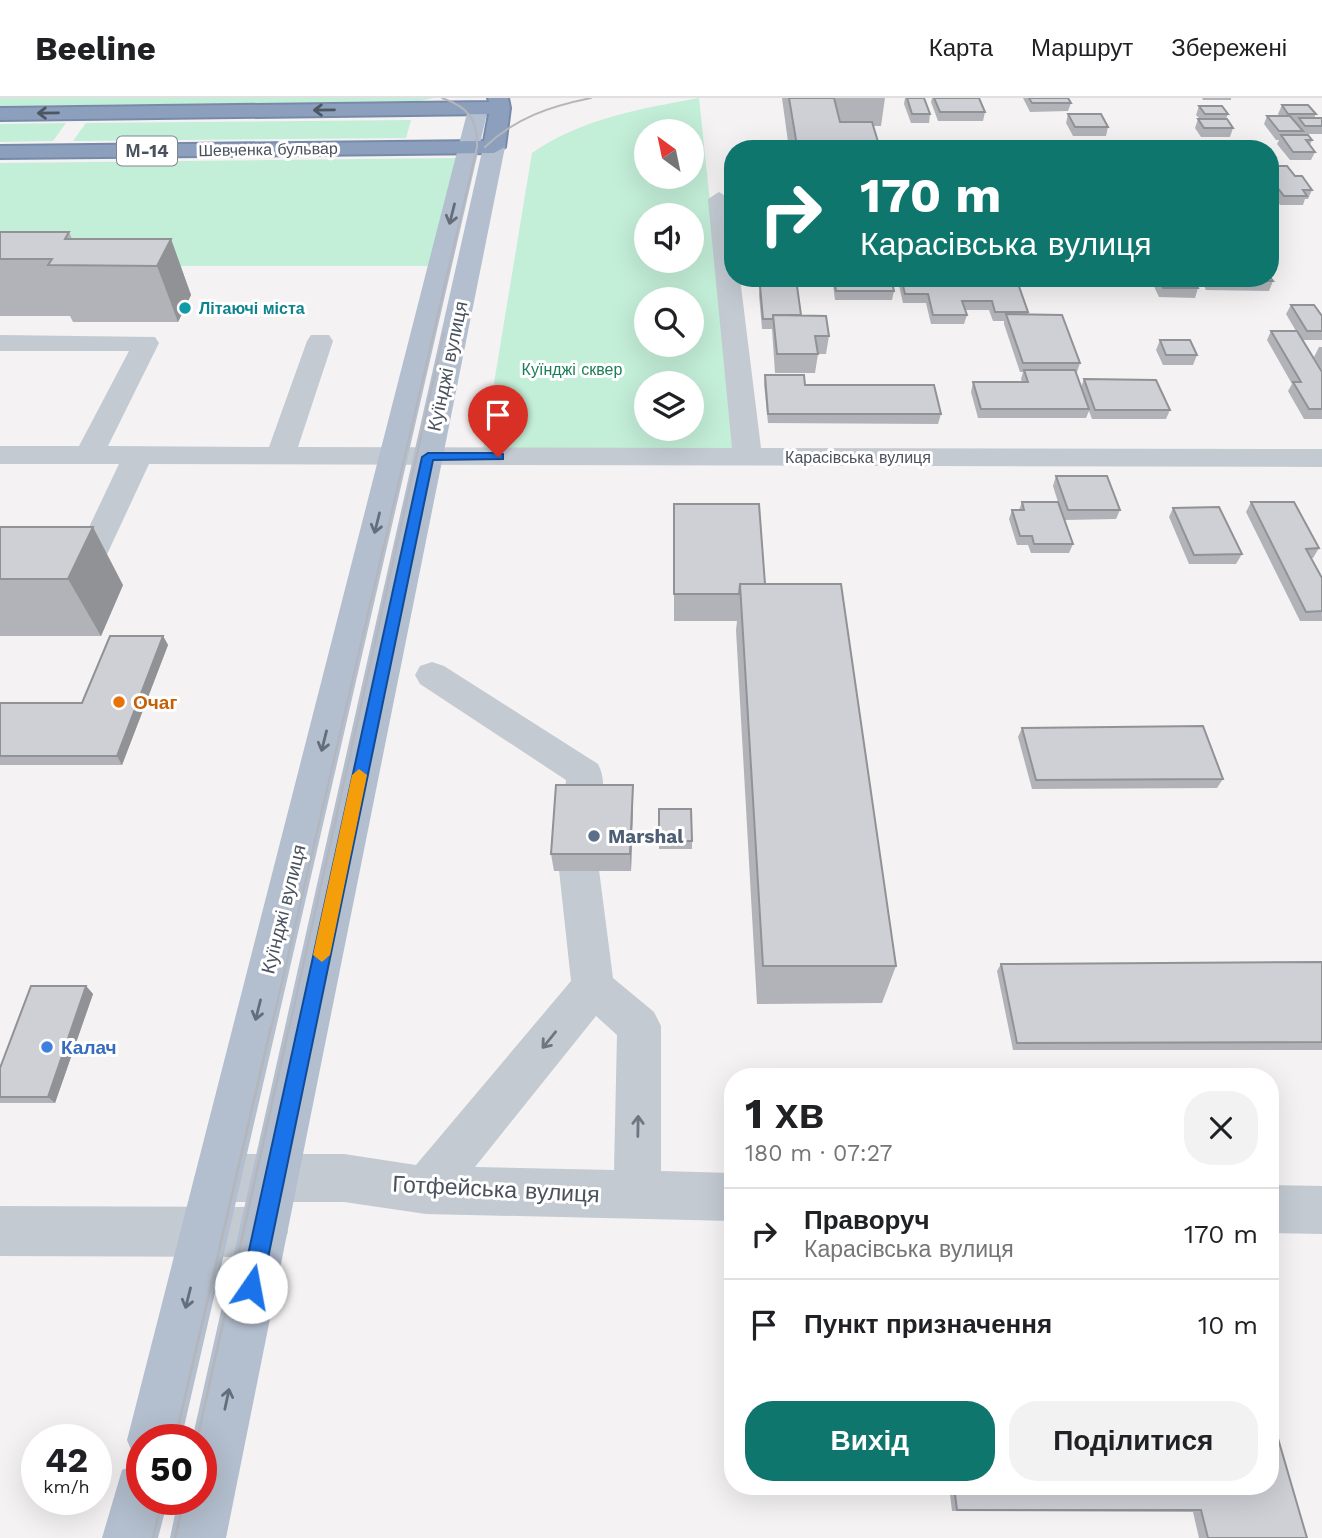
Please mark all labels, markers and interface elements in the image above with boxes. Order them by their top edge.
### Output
text: Beeline [35,29,156,68]
text: Карта [929,34,993,62]
text: Маршрут [1031,34,1133,62]
text: Збережені [1171,34,1287,62]
one-way arrow [313,104,336,117]
one-way arrow [37,107,60,120]
north arrow [634,119,704,189]
map controls [634,119,704,441]
road number: М-14 [117,136,177,166]
street label: Шевченка бульвар [198,139,338,160]
text: 170 m [860,166,1001,224]
icon: right [745,168,836,259]
one-way arrow [445,202,458,225]
button: sound [634,203,704,273]
text: Карасівська вулиця [860,225,1152,263]
button: search [634,287,704,357]
place label: Літаючі міста [199,299,305,318]
street label: Куїнджі вулиця [422,299,473,433]
marker: Літаючі міста [177,300,193,316]
park label: Куїнджі сквер [522,360,622,379]
button: layers [634,371,704,441]
pin [468,385,528,457]
icon: arrive [479,396,517,434]
street label: Карасівська вулиця [785,448,931,467]
one-way arrow [370,511,383,533]
place label: Очаг [133,691,177,714]
marker: Очаг [111,694,127,710]
one-way arrow [317,730,330,752]
place label: Marshal [608,825,684,848]
marker: Marshal [586,828,602,844]
street label: Куїнджі вулиця [256,842,311,976]
one-way arrow [251,998,264,1021]
one-way arrow [542,1030,557,1048]
place label: Калач [61,1036,117,1059]
marker: Калач [39,1039,55,1055]
text: 1 хв [745,1089,824,1138]
button: close [1184,1091,1258,1165]
one-way arrow [631,1115,645,1138]
text: 180 m · 07:27 [745,1140,893,1167]
street label: Готфейська вулиця [392,1171,600,1208]
text: Праворуч [804,1205,930,1235]
icon: right [745,1215,783,1253]
text: 170 m [1184,1219,1258,1249]
text: Карасівська вулиця [804,1236,1014,1263]
position arrow [214,1250,288,1324]
one-way arrow [181,1286,194,1309]
icon: arrive [745,1306,783,1344]
text: Пункт призначення [804,1309,1052,1339]
text: 10 m [1198,1310,1258,1340]
one-way arrow [221,1388,235,1411]
button: Вихід [745,1401,995,1481]
button: Поділитися [1009,1401,1258,1481]
speed limit sign: 50 [126,1424,217,1515]
text: 42 [45,1439,88,1481]
text: km/h [43,1476,90,1497]

